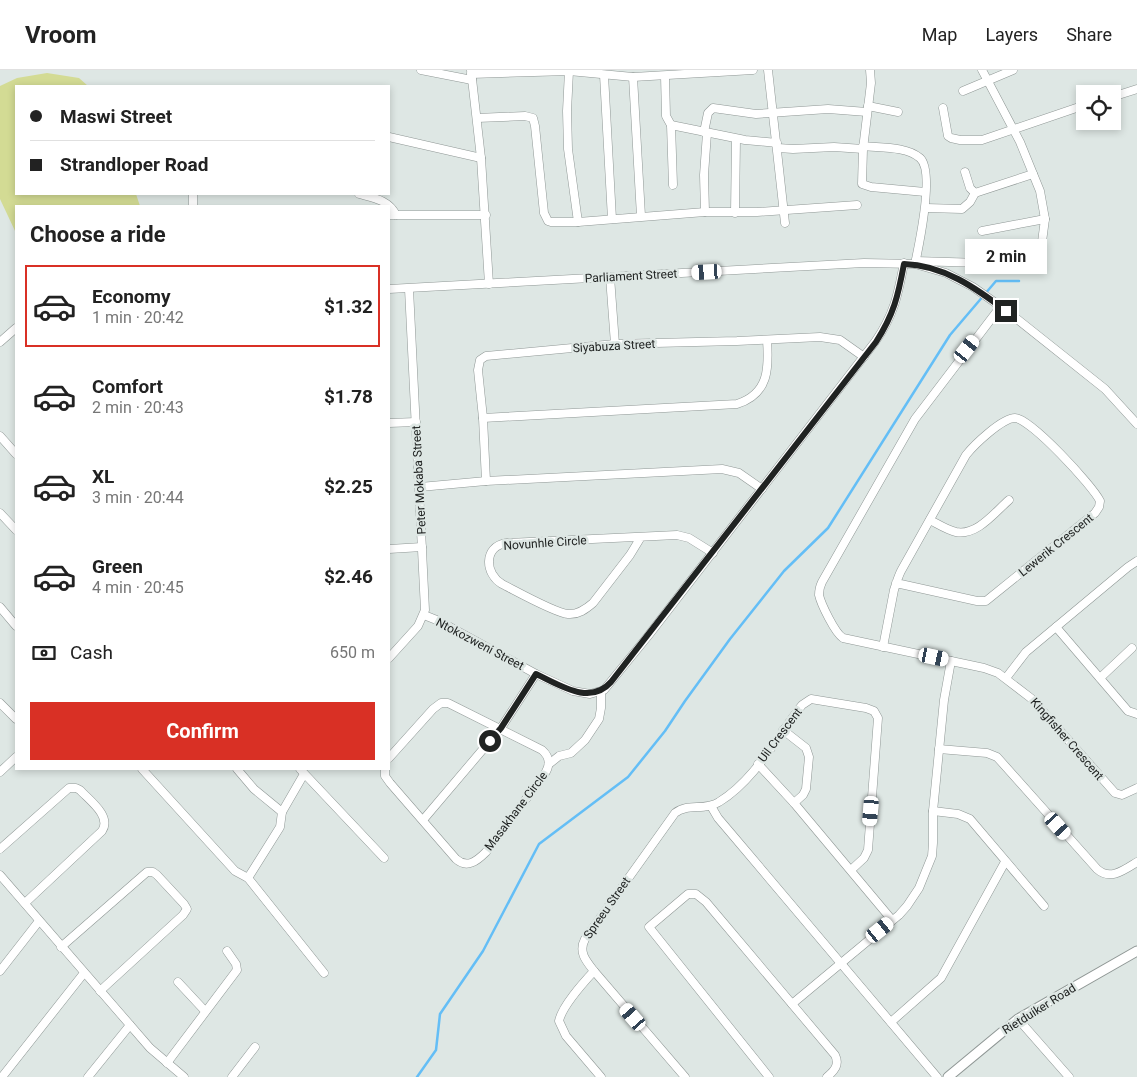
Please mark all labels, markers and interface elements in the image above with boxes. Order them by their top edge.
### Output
text: Vroom [25,21,97,49]
text: Map [922,24,957,45]
text: Layers [985,24,1038,45]
text: Share [1066,24,1112,45]
map controls [1076,85,1121,130]
button: locate [1076,85,1121,130]
text: Maswi Street [60,105,172,128]
text: Strandloper Road [60,153,208,176]
text: Choose a ride [30,222,166,247]
callout: 2 min [965,238,1047,274]
text: 2 min [986,247,1026,266]
car [691,264,722,280]
street label: Parliament Street [584,267,678,285]
icon: car [32,284,77,329]
text: Economy [92,285,171,308]
text: $1.32 [324,295,373,318]
route end [995,300,1017,322]
text: 1 min · 20:42 [92,308,184,327]
car [951,333,982,365]
street label: Siyabuza Street [572,337,656,355]
icon: car [32,374,77,419]
text: Comfort [92,375,163,398]
text: $1.78 [324,385,373,408]
text: 2 min · 20:43 [92,398,184,417]
street label: Peter Mokaba Street [409,425,429,535]
icon: car [32,464,77,509]
text: XL [92,465,114,488]
text: $2.25 [324,475,373,498]
text: 3 min · 20:44 [92,488,184,507]
street label: Lewerik Crescent [1016,511,1096,579]
street label: Novunhle Circle [503,533,587,553]
icon: car [32,554,77,599]
text: Green [92,555,143,578]
text: $2.46 [324,565,373,588]
text: 4 min · 20:45 [92,578,184,597]
street label: Ntokozweni Street [434,615,526,673]
icon: cash [30,639,58,667]
text: Cash [70,641,113,664]
text: 650 m [330,643,375,662]
car [917,647,950,667]
street label: Kingfisher Crescent [1028,695,1107,783]
button: Confirm [30,702,375,760]
street label: Uil Crescent [755,705,805,765]
route start [479,730,501,752]
street label: Masakhane Circle [482,769,550,853]
car [862,795,879,827]
car [1042,810,1073,842]
street label: Spreeu Street [581,875,633,941]
car [863,915,896,945]
street label: Rietduiker Road [1000,981,1078,1037]
car [617,1001,648,1033]

